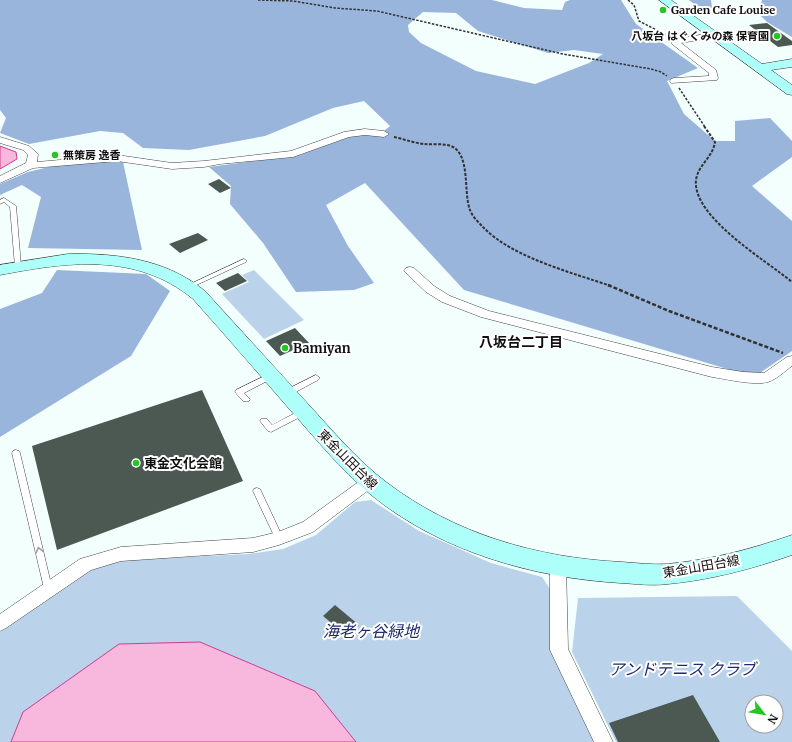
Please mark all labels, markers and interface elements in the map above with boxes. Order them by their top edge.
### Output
place label: Garden Cafe Louise [671,3,775,17]
marker: Garden Cafe Louise [658,5,668,15]
place label: 八坂台 はぐくみの森 保育園 [631,29,769,43]
marker: 八坂台 はぐくみの森 保育園 [772,31,782,41]
place label: 無策房 逸香 [63,148,121,162]
marker: 無策房 逸香 [50,150,60,160]
district label: 八坂台二丁目 [479,333,563,351]
place label: Bamiyan [293,340,351,357]
marker: Bamiyan [280,343,290,353]
street label: 東金山田台線 [314,426,381,493]
place label: 東金文化会館 [144,455,222,472]
marker: 東金文化会館 [131,458,141,468]
one-way arrow [35,547,43,554]
street label: 東金山田台線 [661,551,741,582]
park label: 海老ヶ谷緑地 [323,621,421,641]
park label: アンドテニス クラブ [609,659,758,679]
north arrow [744,694,784,734]
text: N [764,712,781,727]

